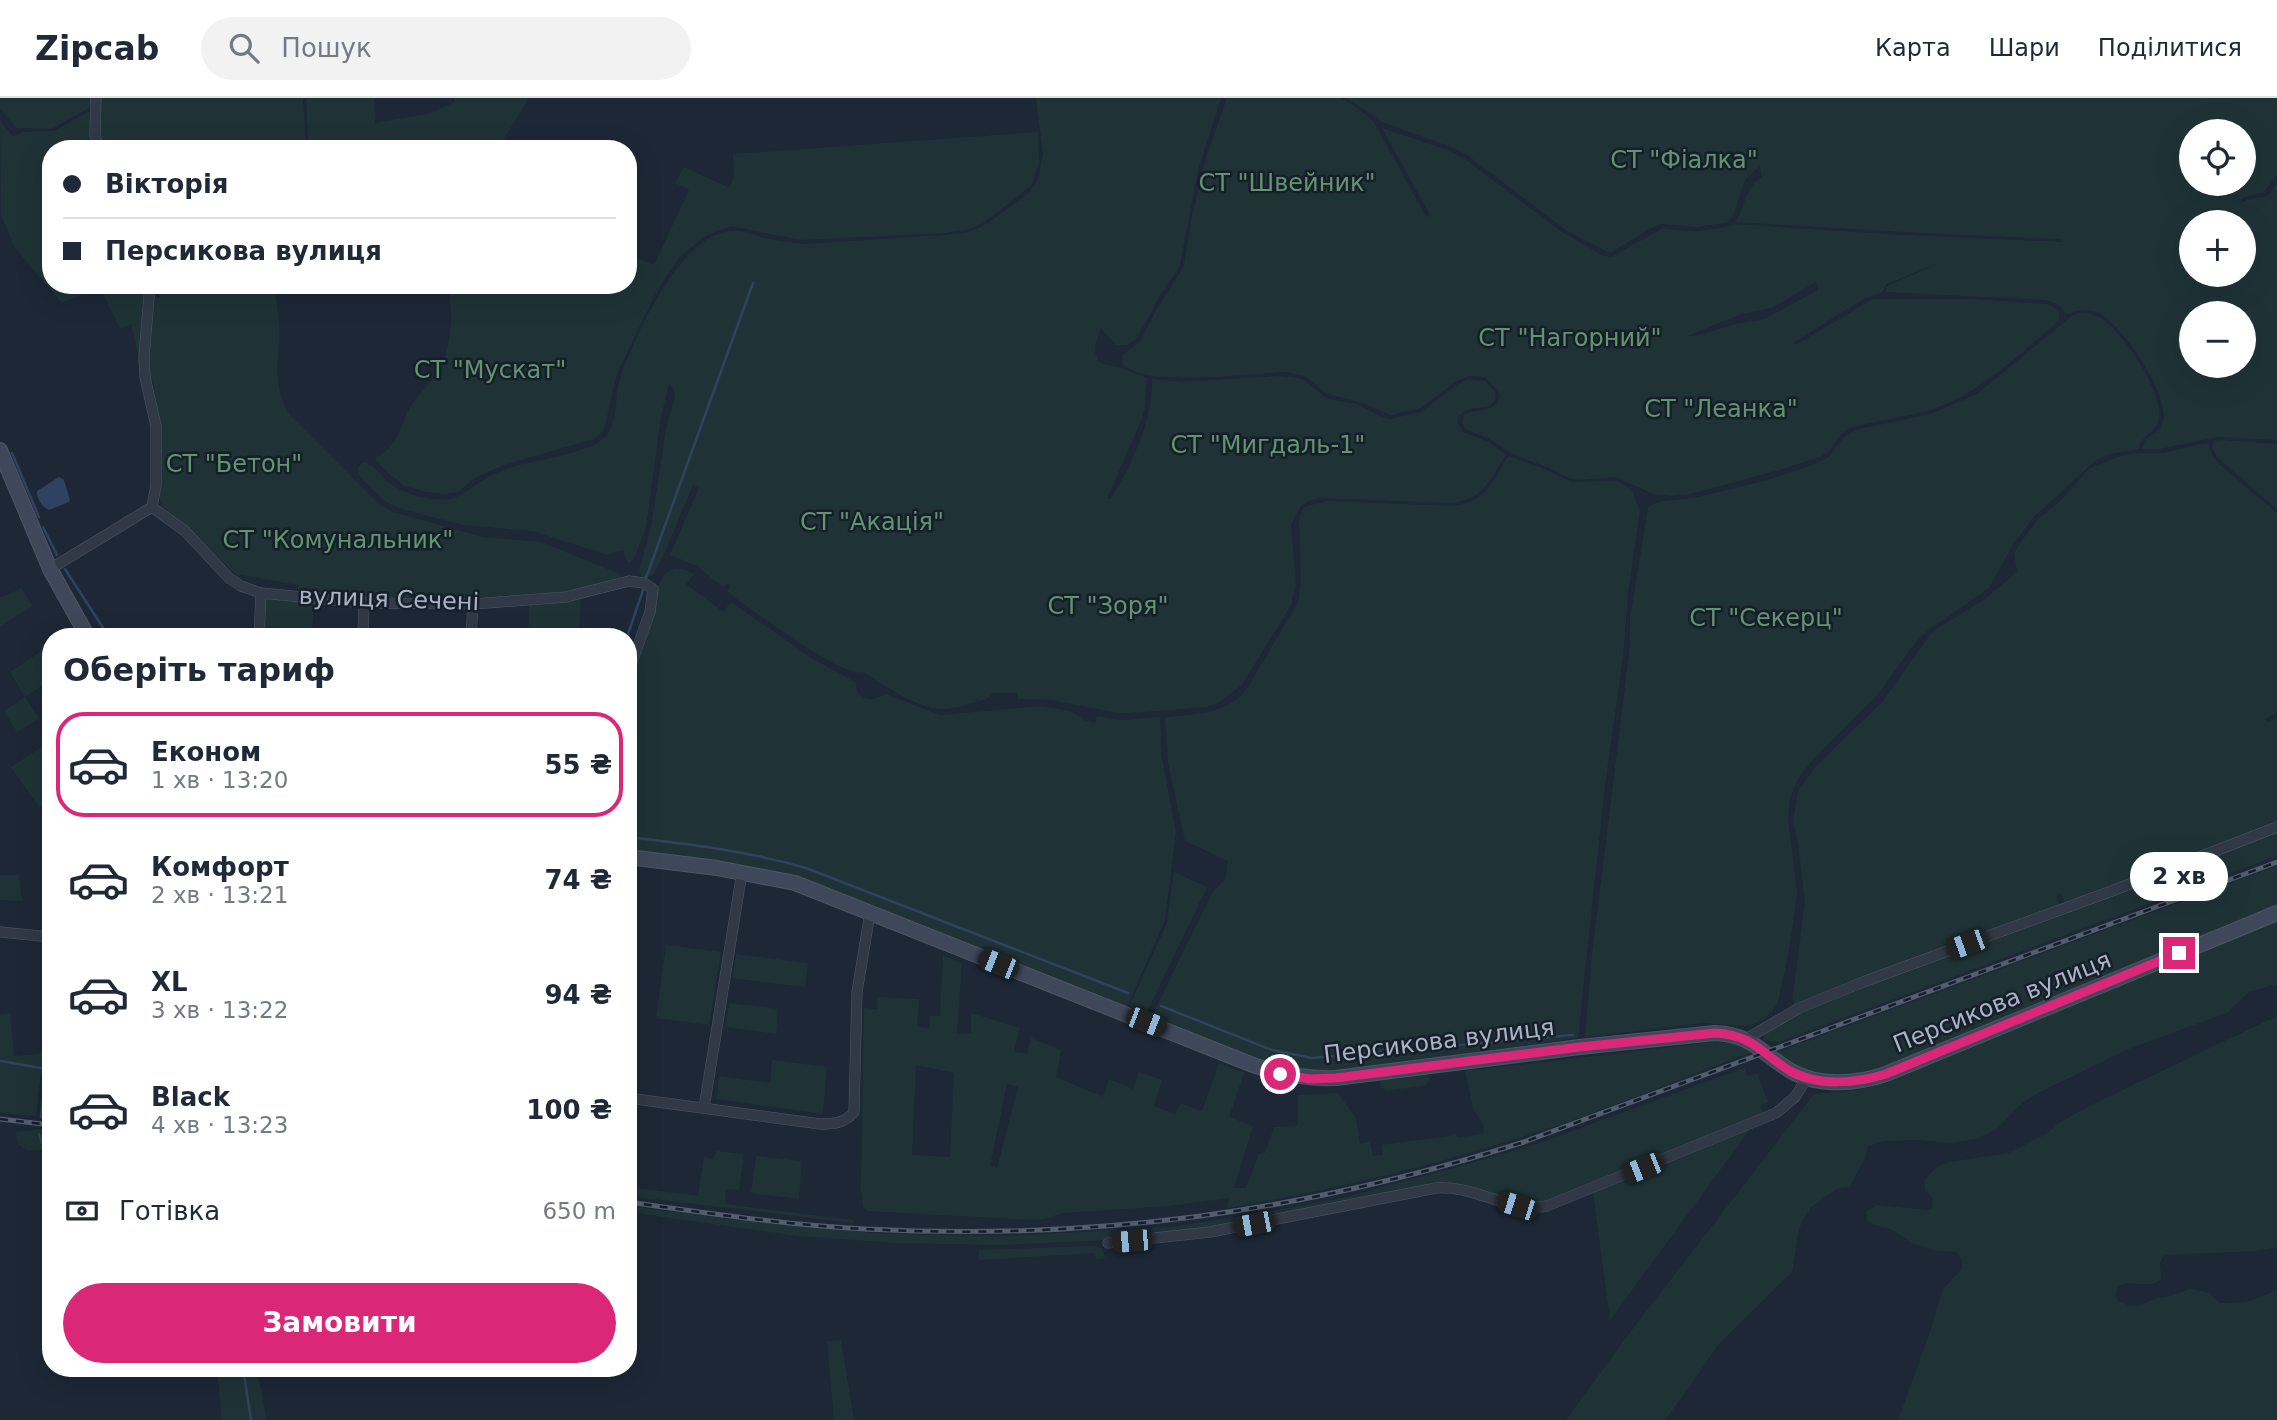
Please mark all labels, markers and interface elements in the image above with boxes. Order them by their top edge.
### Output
search box [201,17,691,80]
text: Zipcab [35,29,159,68]
icon: search [225,29,263,67]
text: Пошук [281,33,372,63]
text: Карта [1875,34,1951,62]
text: Шари [1989,34,2060,62]
text: Поділитися [2098,34,2242,62]
map controls [2179,119,2256,378]
button: locate [2179,119,2256,196]
park label: СТ "Фіалка" [1610,146,1758,174]
text: Вікторія [105,169,229,199]
park label: СТ "Швейник" [1198,169,1376,197]
button: + [2179,210,2256,287]
text: Персикова вулиця [105,236,382,266]
button: − [2179,301,2256,378]
park label: СТ "Нагорний" [1478,324,1662,352]
park label: СТ "Мускат" [414,356,566,384]
park label: СТ "Леанка" [1644,395,1798,423]
park label: СТ "Мигдаль-1" [1171,431,1365,459]
park label: СТ "Бетон" [166,450,302,478]
park label: СТ "Акація" [800,508,944,536]
park label: СТ "Комунальник" [223,526,453,554]
street label: вулиця Сечені [298,582,480,616]
park label: СТ "Зоря" [1048,592,1168,620]
park label: СТ "Секерц" [1689,604,1843,632]
text: Оберіть тариф [63,651,335,689]
icon: car [67,733,130,796]
text: Економ [151,737,261,767]
text: 55 ₴ [544,750,612,780]
text: 1 хв · 13:20 [151,767,288,793]
icon: car [67,848,130,911]
text: Комфорт [151,852,289,882]
callout: 2 хв [2130,852,2228,900]
text: 2 хв [2152,863,2206,889]
text: 74 ₴ [544,865,612,895]
text: 2 хв · 13:21 [151,882,288,908]
car [1944,927,1991,961]
route end [2163,937,2195,969]
street label: Персикова вулиця [1889,945,2115,1059]
car [975,946,1022,982]
icon: car [67,963,130,1026]
text: XL [151,967,188,997]
text: 94 ₴ [544,980,612,1010]
text: 3 хв · 13:22 [151,997,288,1023]
car [1123,1005,1170,1039]
street label: Персикова вулиця [1322,1013,1556,1069]
route start [1264,1058,1296,1090]
icon: car [67,1078,130,1141]
text: Black [151,1082,230,1112]
text: 100 ₴ [526,1095,612,1125]
text: 4 хв · 13:23 [151,1112,288,1138]
car [1620,1150,1667,1186]
car [1494,1190,1541,1222]
icon: cash [63,1192,101,1230]
text: Готівка [119,1196,220,1226]
text: 650 m [542,1198,616,1224]
car [1232,1210,1277,1238]
car [1111,1229,1154,1253]
button: Замовити [63,1283,616,1363]

